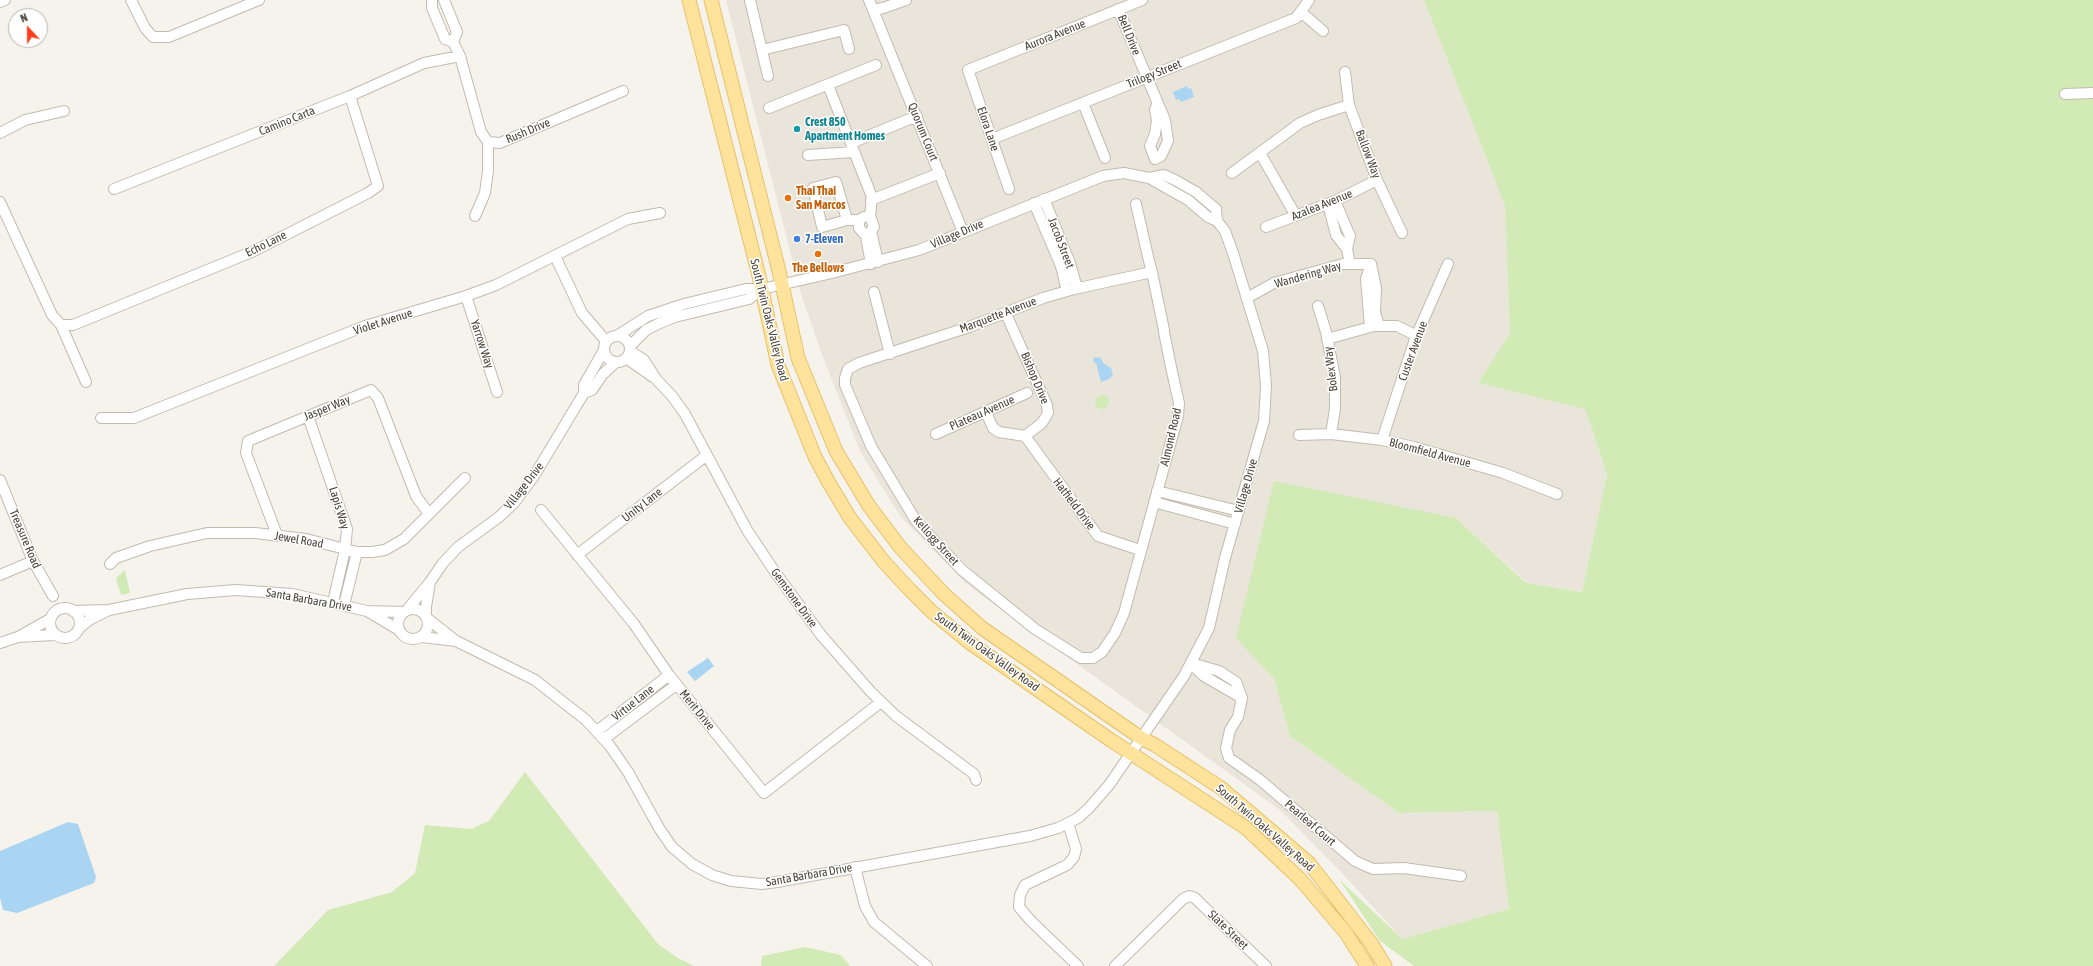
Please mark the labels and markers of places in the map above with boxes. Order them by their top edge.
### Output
place label: Crest 850 Apartment Homes [805,115,885,143]
marker: Crest 850 Apartment Homes [792,124,802,134]
place label: Thai Thai San Marcos [796,184,846,212]
marker: Thai Thai San Marcos [783,193,793,203]
place label: 7-Eleven [805,232,843,246]
marker: 7-Eleven [792,234,802,244]
marker: The Bellows [813,249,823,259]
place label: The Bellows [792,261,844,275]

